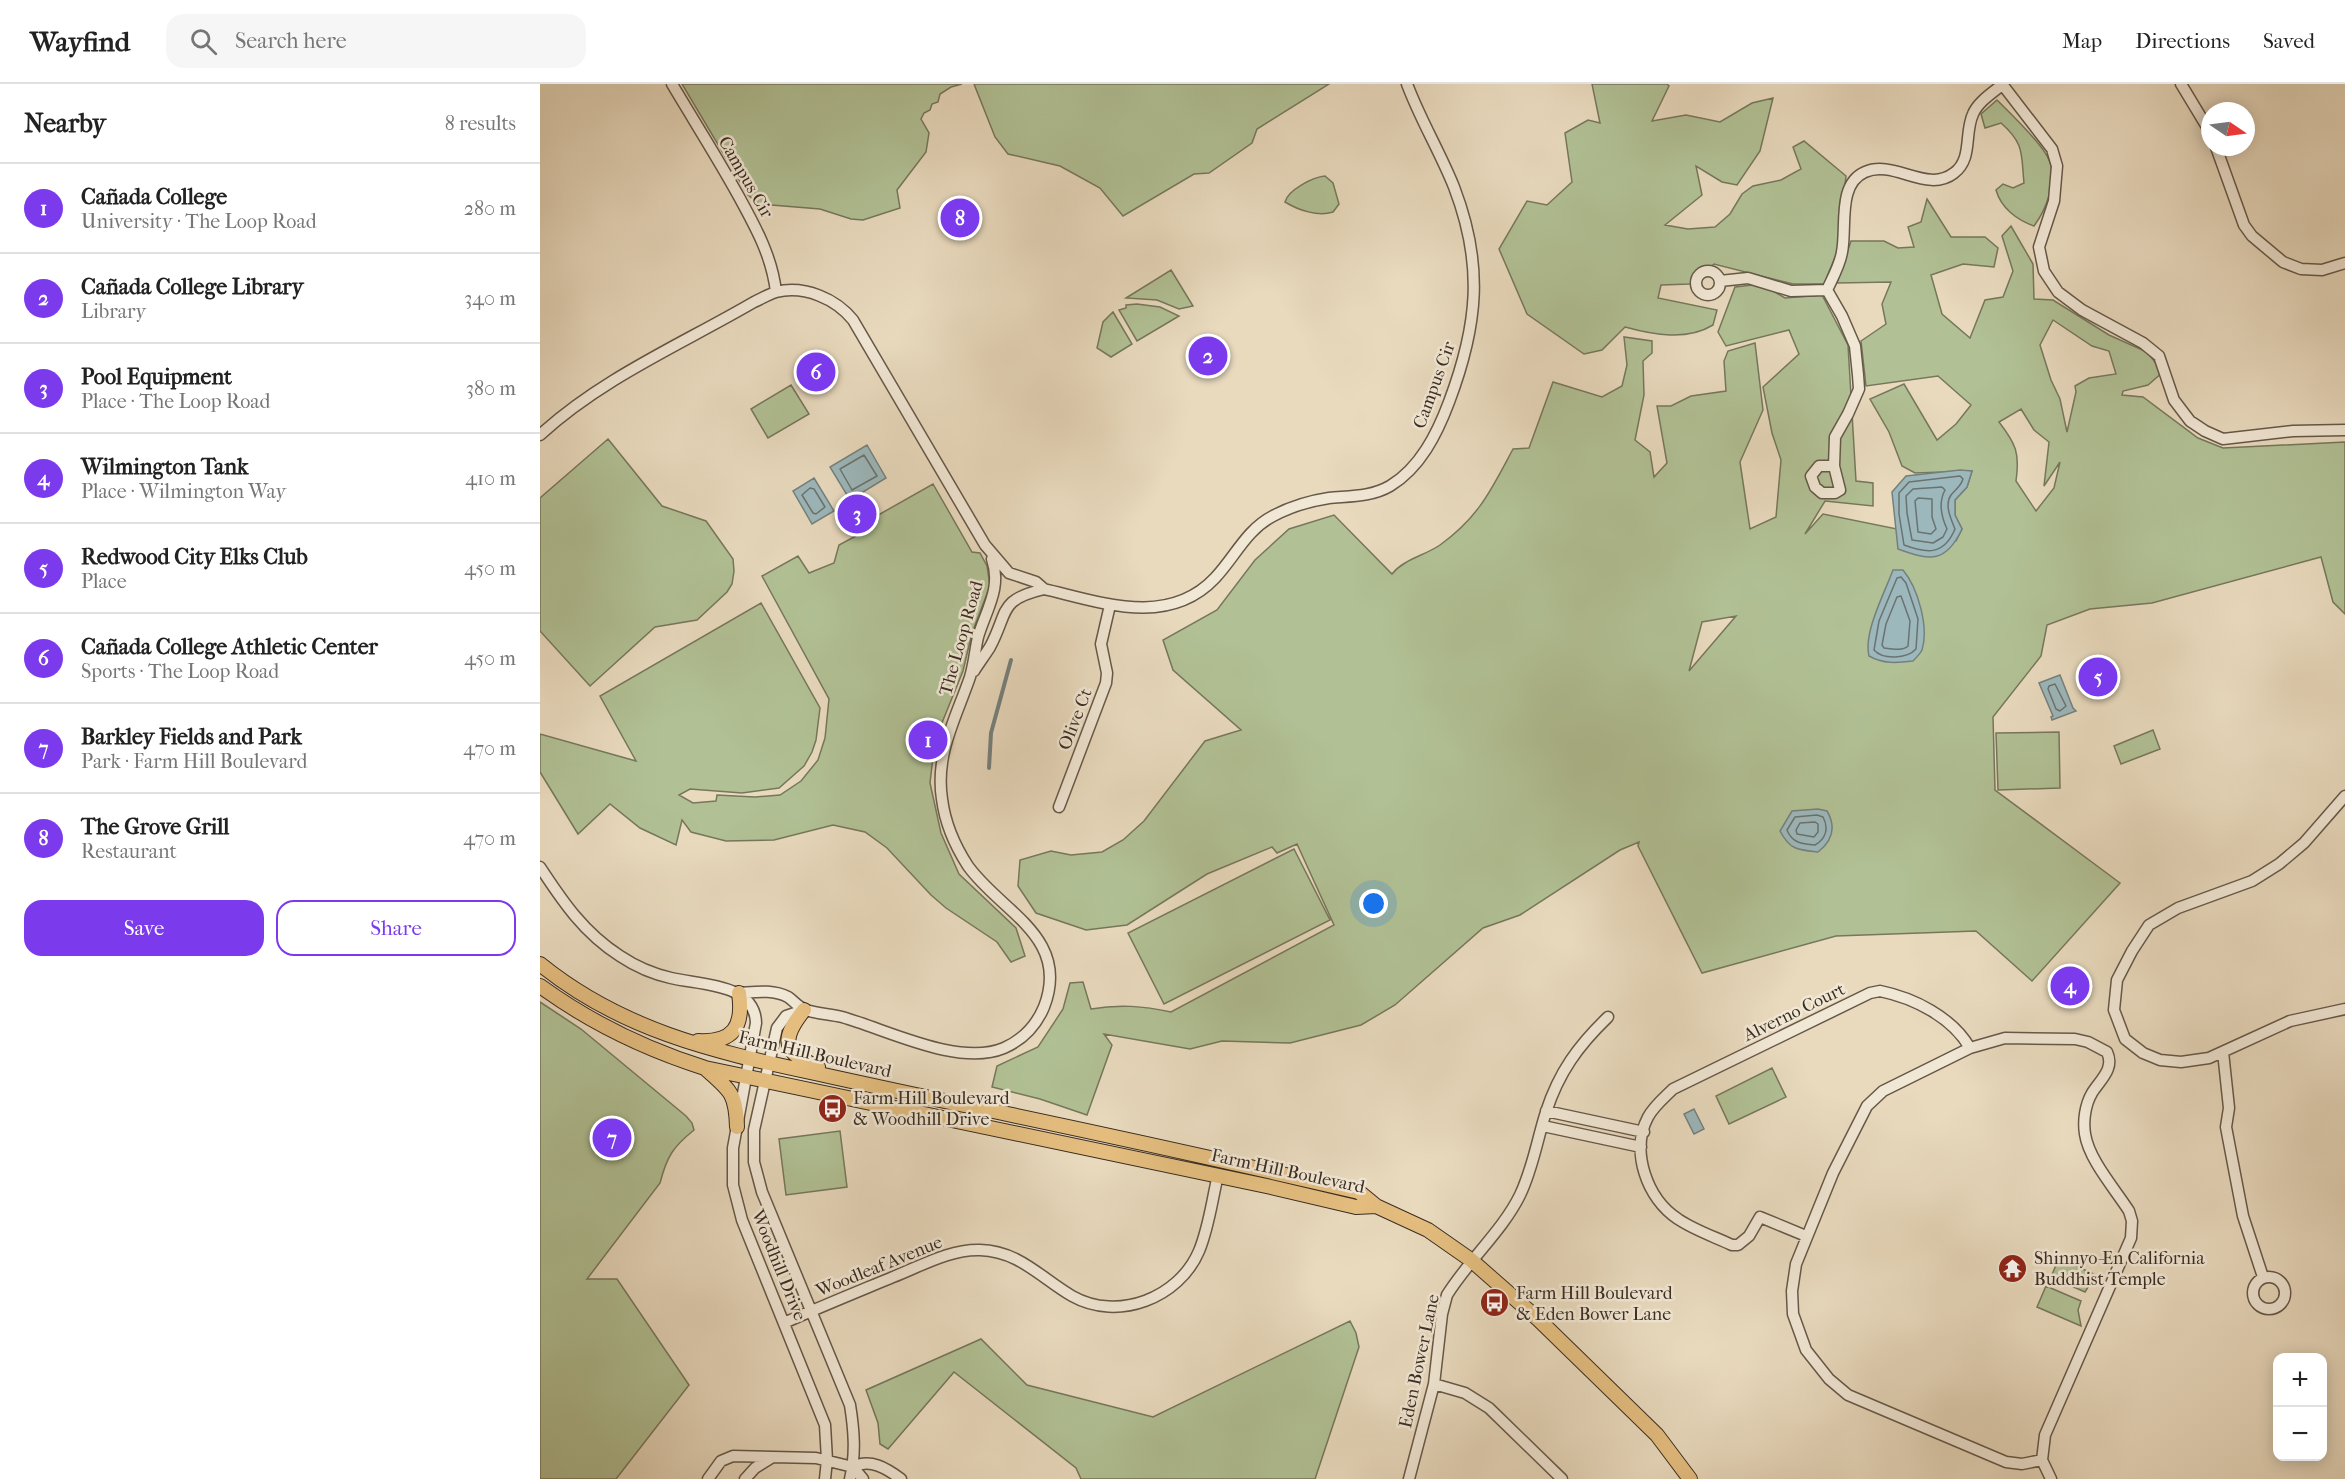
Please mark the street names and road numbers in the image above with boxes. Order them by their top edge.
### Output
street label: Campus Cir [714,133,778,222]
street label: Campus Cir [1409,339,1460,431]
street label: The Loop Road [935,578,988,698]
street label: Olive Ct [1054,685,1097,753]
street label: Alverno Court [1739,979,1849,1047]
street label: Farm Hill Boulevard [736,1027,894,1082]
street label: Farm Hill Boulevard [1209,1145,1367,1198]
street label: Woodhill Drive [746,1206,810,1324]
street label: Woodleaf Avenue [812,1232,946,1302]
street label: Eden Bower Lane [1395,1292,1444,1430]

